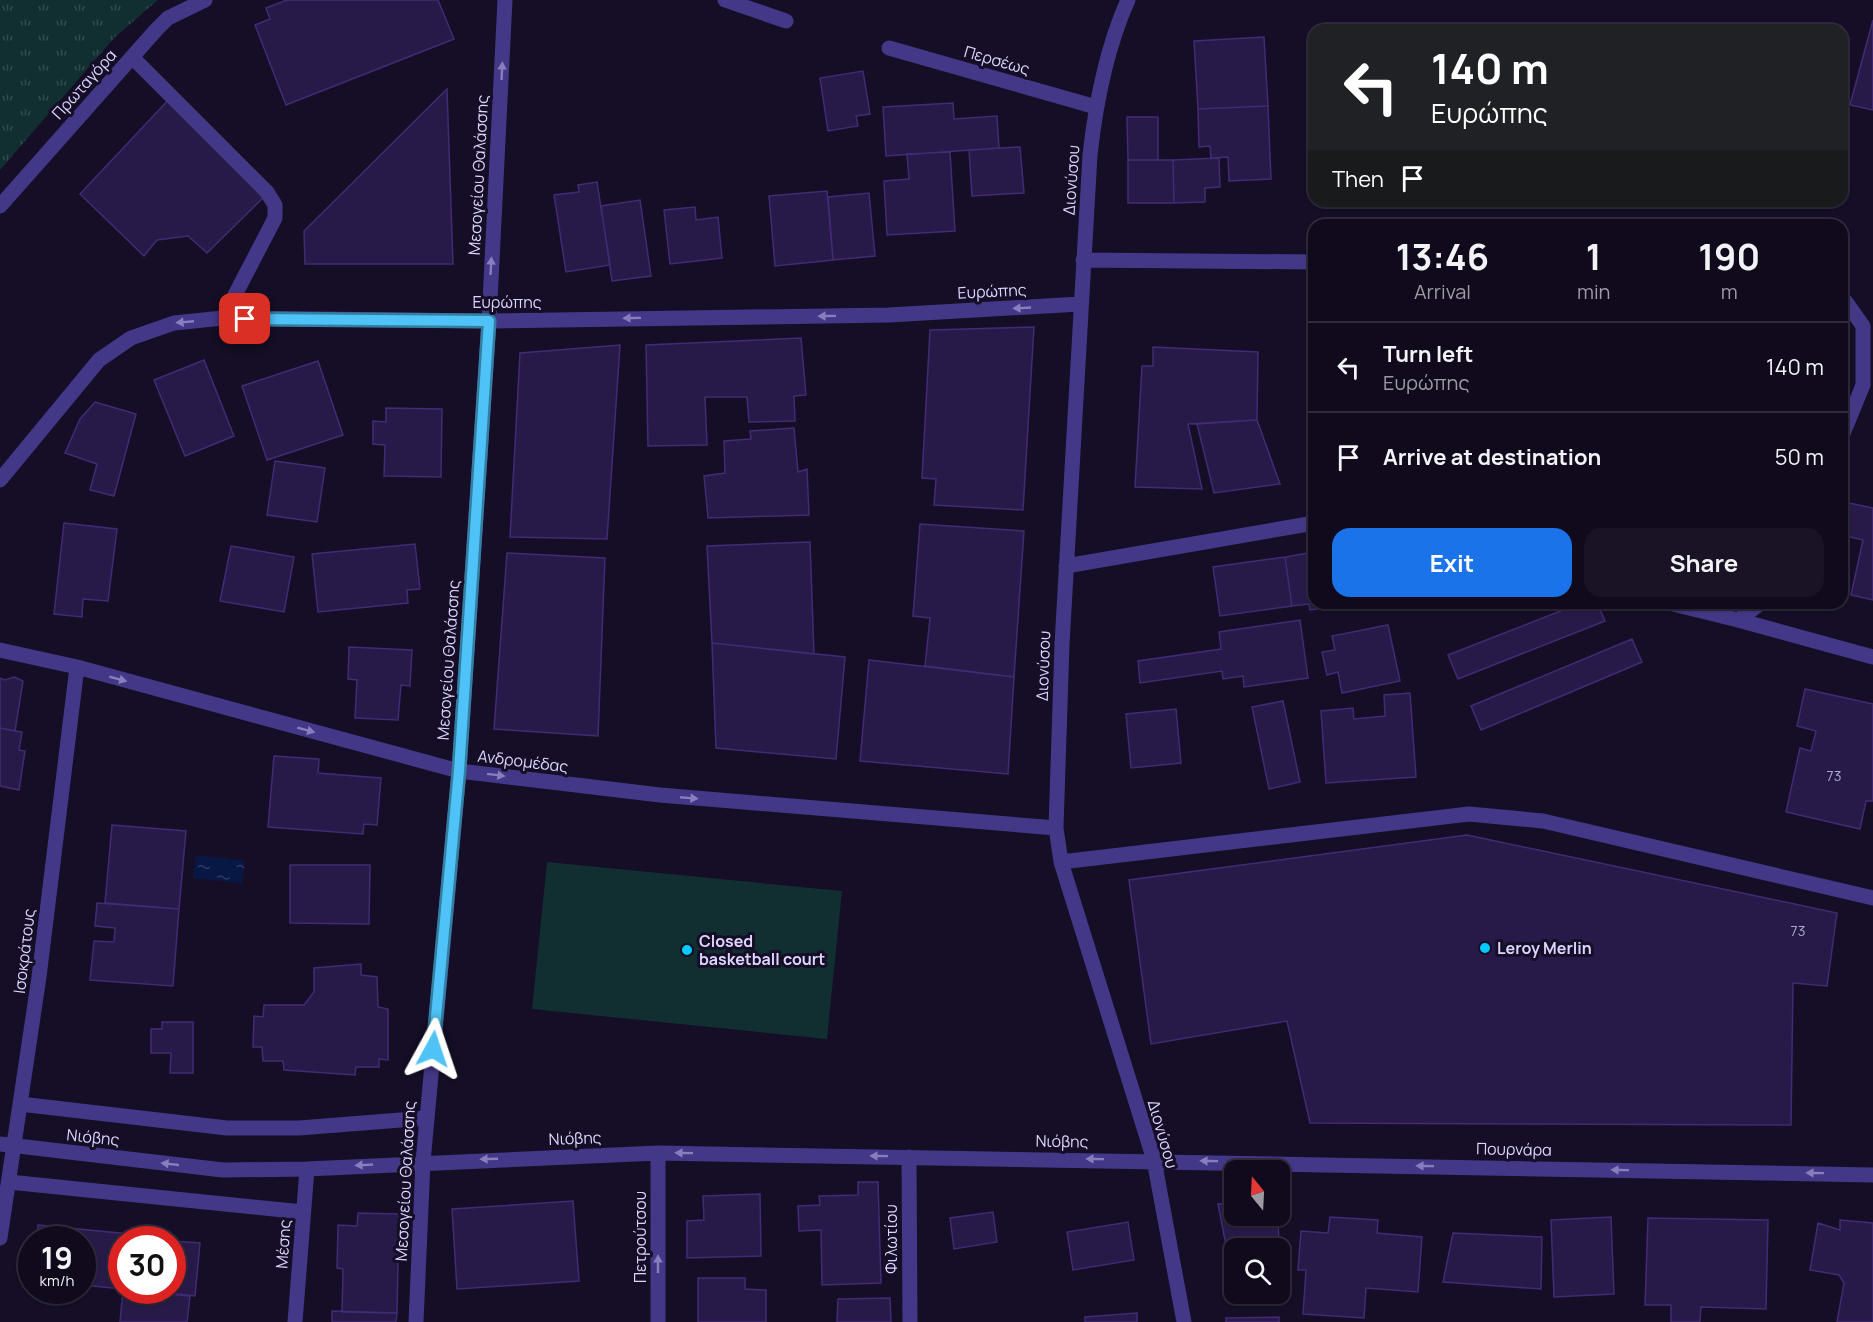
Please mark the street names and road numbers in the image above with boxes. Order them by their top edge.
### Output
street label: Περσέως [962,40,1033,80]
street label: Πρωταγόρα [47,44,121,124]
street label: Μεσογείου Θαλάσσης [463,94,493,256]
street label: Διονύσου [1058,144,1084,216]
street label: Ευρώπης [957,278,1027,304]
street label: Ευρώπης [472,291,542,313]
street label: Μεσογείου Θαλάσσης [431,579,465,741]
street label: Διονύσου [1031,630,1055,702]
street label: Ανδρομέδας [476,745,570,777]
street label: Ισοκράτους [8,907,40,995]
street label: Διονύσου [1143,1097,1183,1171]
street label: Μεσογείου Θαλάσσης [390,1100,420,1262]
street label: Νιόβης [65,1123,121,1151]
street label: Νιόβης [548,1126,602,1150]
street label: Νιόβης [1035,1130,1089,1152]
street label: Πουρνάρα [1476,1137,1552,1161]
street label: Πετρούτσου [629,1191,651,1283]
street label: Φιλωτίου [880,1204,902,1274]
street label: Μέσης [270,1219,296,1269]

